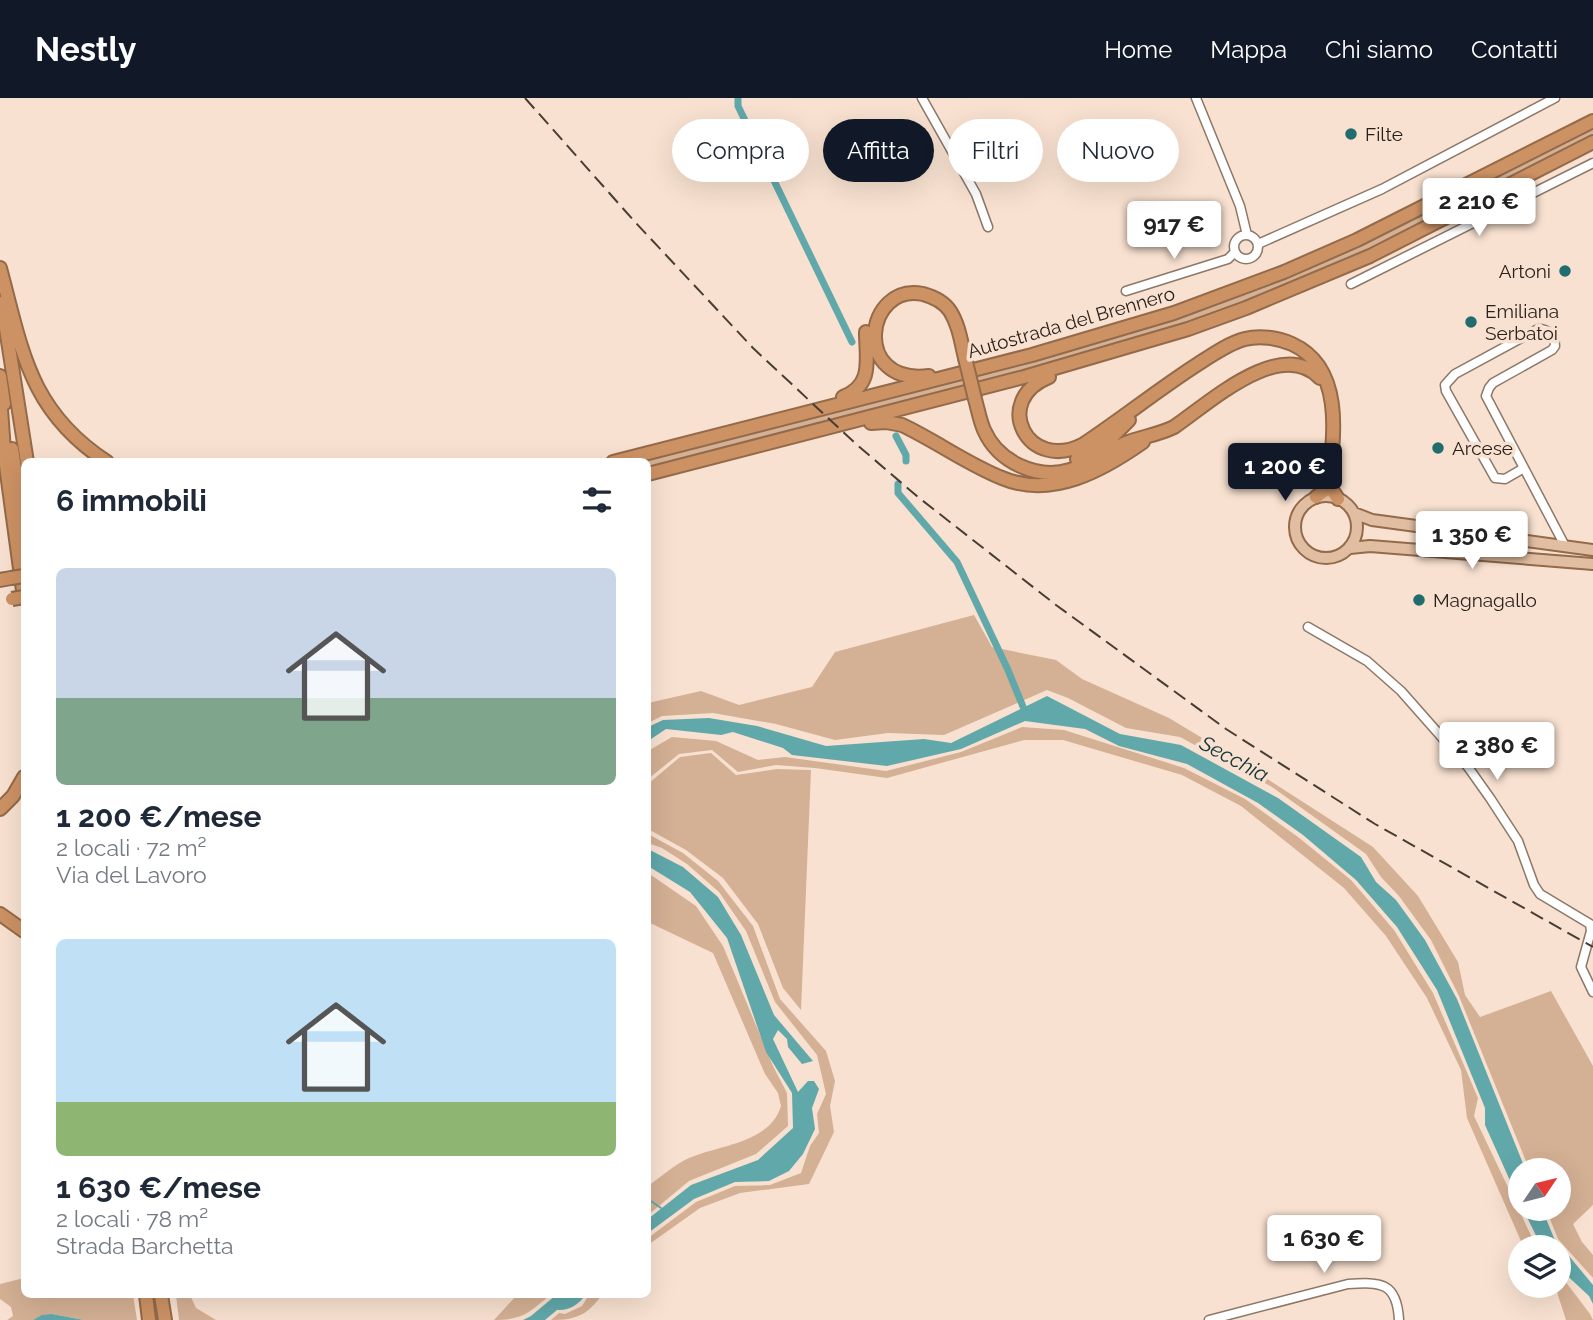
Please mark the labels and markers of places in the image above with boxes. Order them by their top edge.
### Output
place label: Filte [1365,123,1403,145]
marker: Filte [1343,126,1359,142]
pin: 2 210 € [1414,178,1544,238]
pin: 917 € [1125,202,1223,261]
place label: Artoni [1499,260,1551,282]
marker: Artoni [1557,263,1573,279]
place label: Emiliana Serbatoi [1485,300,1559,344]
marker: Emiliana Serbatoi [1463,314,1479,330]
place label: Arcese [1452,437,1513,459]
marker: Arcese [1430,440,1446,456]
pin: 1 200 € [1220,444,1350,503]
pin: 1 350 € [1407,512,1537,571]
place label: Magnagallo [1433,589,1537,611]
marker: Magnagallo [1411,592,1427,608]
pin: 2 380 € [1432,722,1562,782]
pin: 1 630 € [1259,1216,1389,1275]

